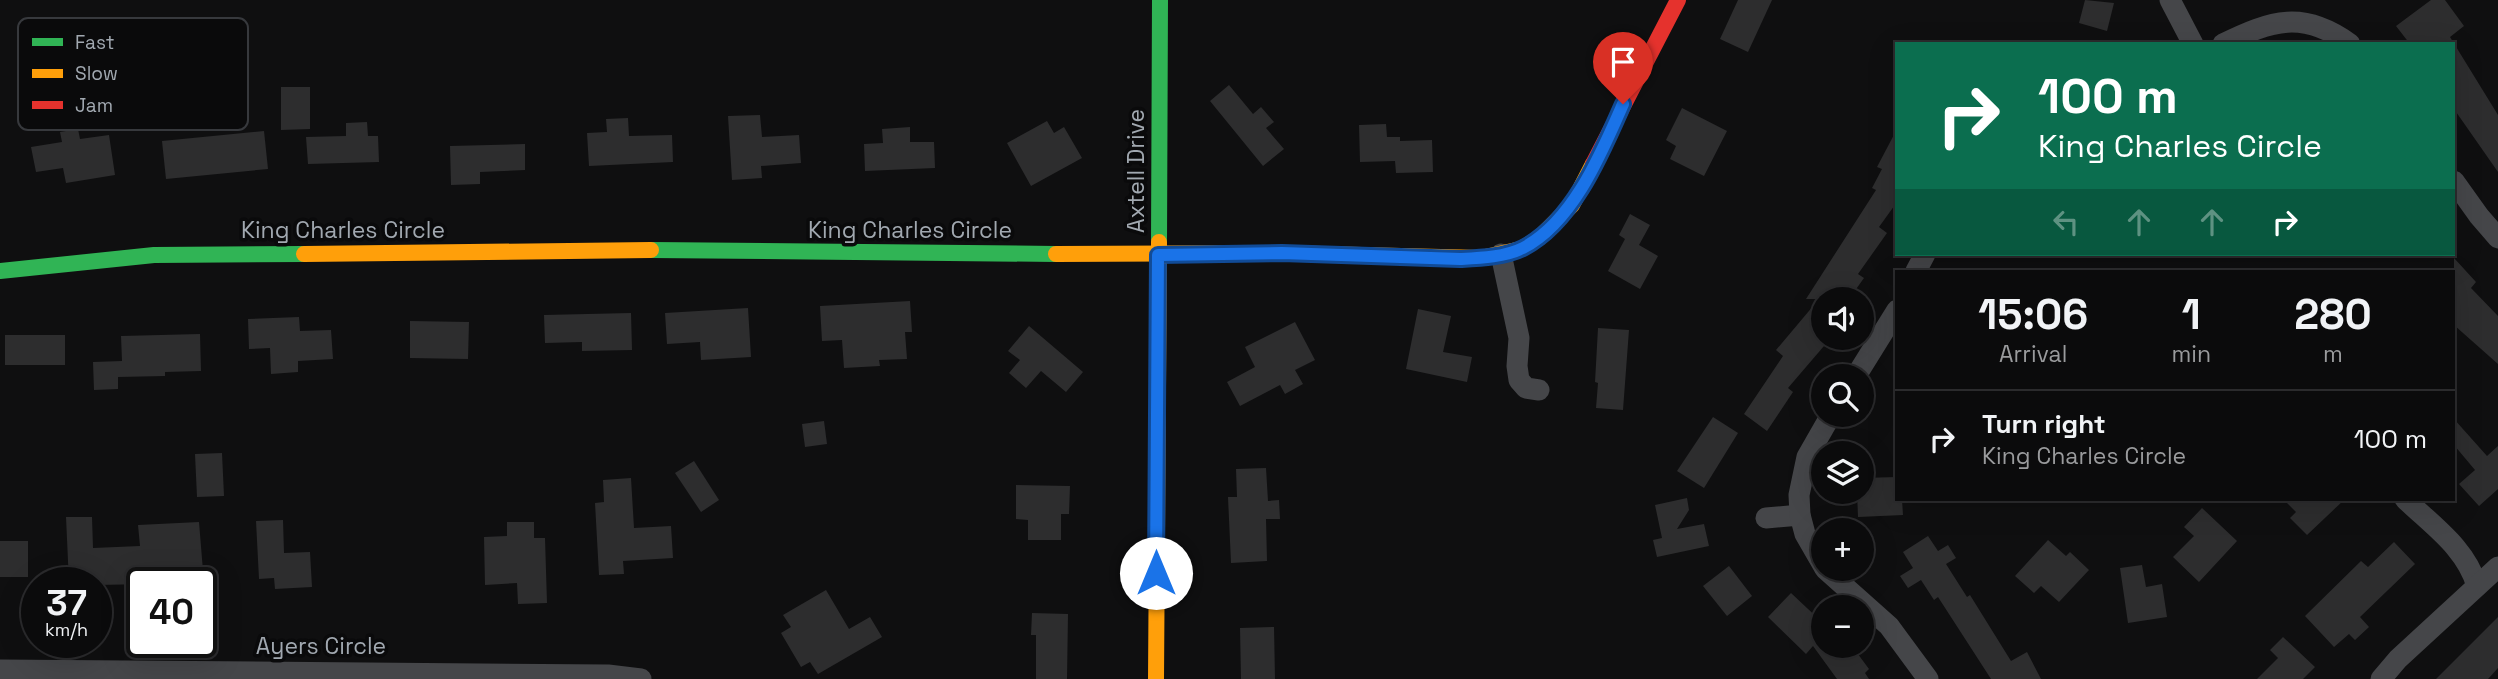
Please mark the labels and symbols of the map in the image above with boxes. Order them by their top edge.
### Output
legend [18,18,248,130]
text: Fast [75,30,115,55]
pin [1593,32,1653,104]
text: Slow [75,61,118,86]
text: Jam [75,93,113,118]
street label: Axtell Drive [1121,109,1151,233]
street label: King Charles Circle [241,215,445,245]
street label: King Charles Circle [808,215,1012,245]
position arrow [1119,536,1193,610]
speed limit sign: 40 [126,567,217,658]
street label: Ayers Circle [256,631,386,661]

